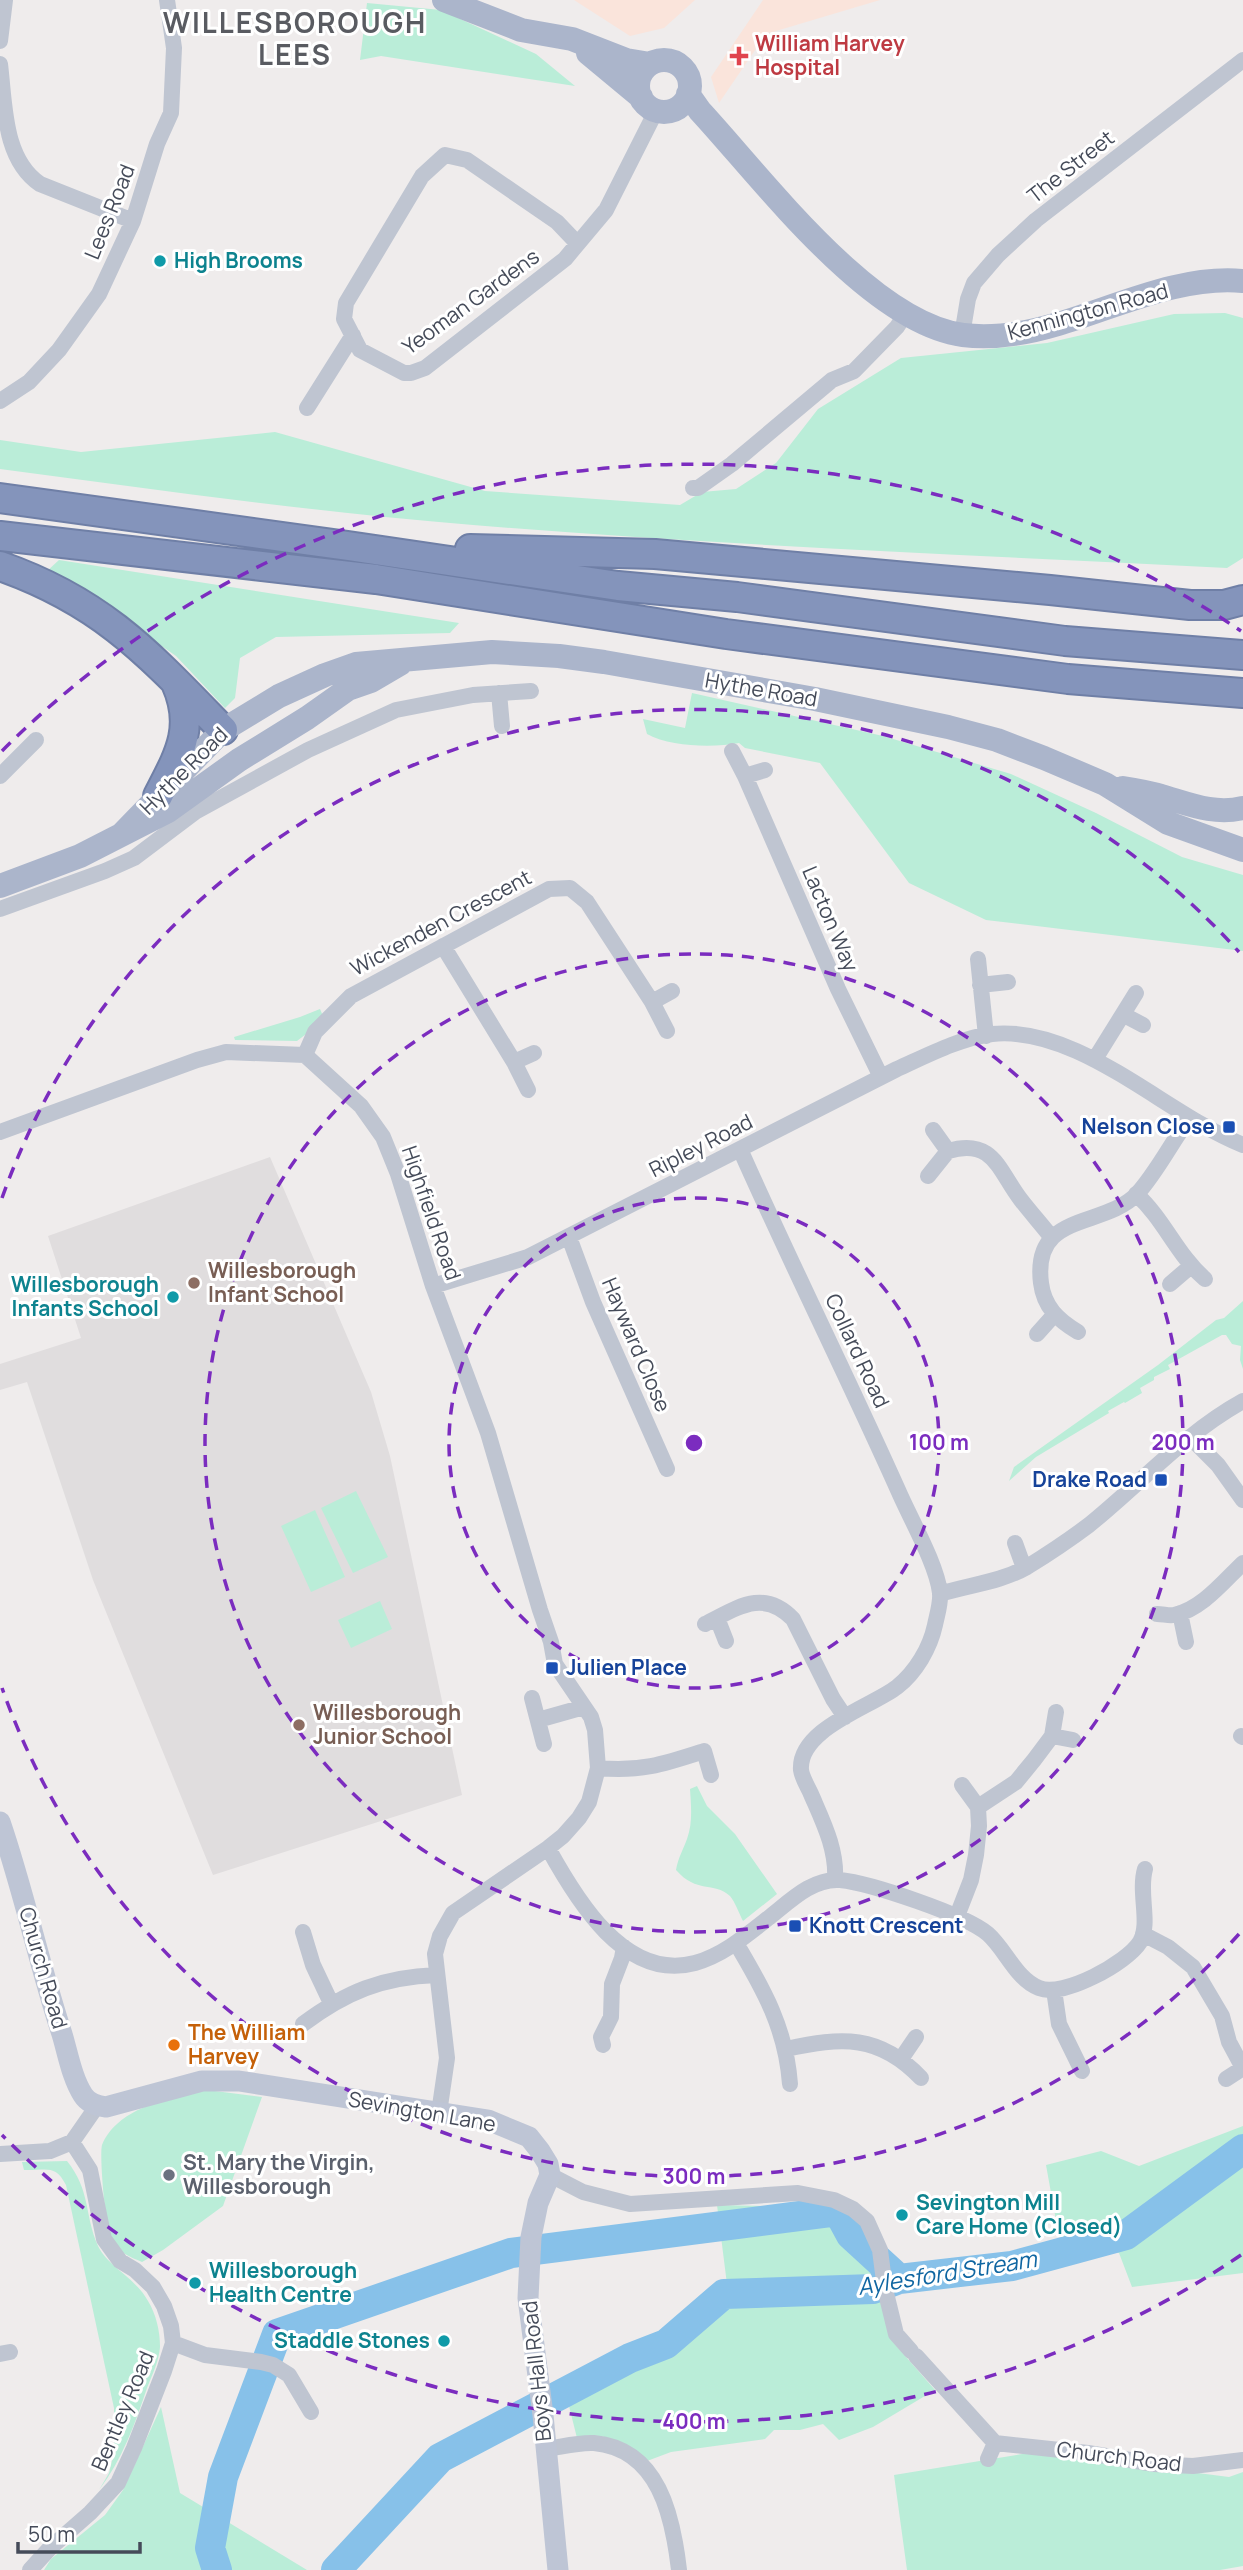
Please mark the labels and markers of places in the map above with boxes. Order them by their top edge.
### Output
place label: William Harvey Hospital [755,29,905,81]
marker: William Harvey Hospital [729,46,749,66]
place label: High Brooms [174,246,303,274]
marker: High Brooms [152,253,168,269]
place label: Nelson Close [1082,1112,1215,1140]
marker: Nelson Close [1221,1119,1237,1135]
place label: Willesborough Infant School [208,1256,356,1308]
place label: Willesborough Infants School [11,1270,159,1322]
marker: Willesborough Infant School [186,1275,202,1291]
marker: Willesborough Infants School [165,1289,181,1305]
centre of rings [682,1431,706,1455]
place label: Drake Road [1032,1465,1147,1493]
marker: Drake Road [1153,1472,1169,1488]
place label: Julien Place [566,1653,687,1681]
marker: Julien Place [544,1660,560,1676]
place label: Willesborough Junior School [313,1698,461,1750]
marker: Willesborough Junior School [291,1717,307,1733]
place label: Knott Crescent [809,1911,964,1939]
marker: Knott Crescent [787,1918,803,1934]
place label: The William Harvey [188,2018,305,2070]
marker: The William Harvey [166,2037,182,2053]
place label: St. Mary the Virgin, Willesborough [183,2148,375,2200]
marker: St. Mary the Virgin, Willesborough [161,2167,177,2183]
place label: Sevington Mill Care Home (Closed) [916,2188,1122,2240]
marker: Sevington Mill Care Home (Closed) [894,2207,910,2223]
place label: Willesborough Health Centre [209,2256,357,2308]
marker: Willesborough Health Centre [187,2275,203,2291]
place label: Staddle Stones [274,2326,430,2354]
marker: Staddle Stones [436,2333,452,2349]

